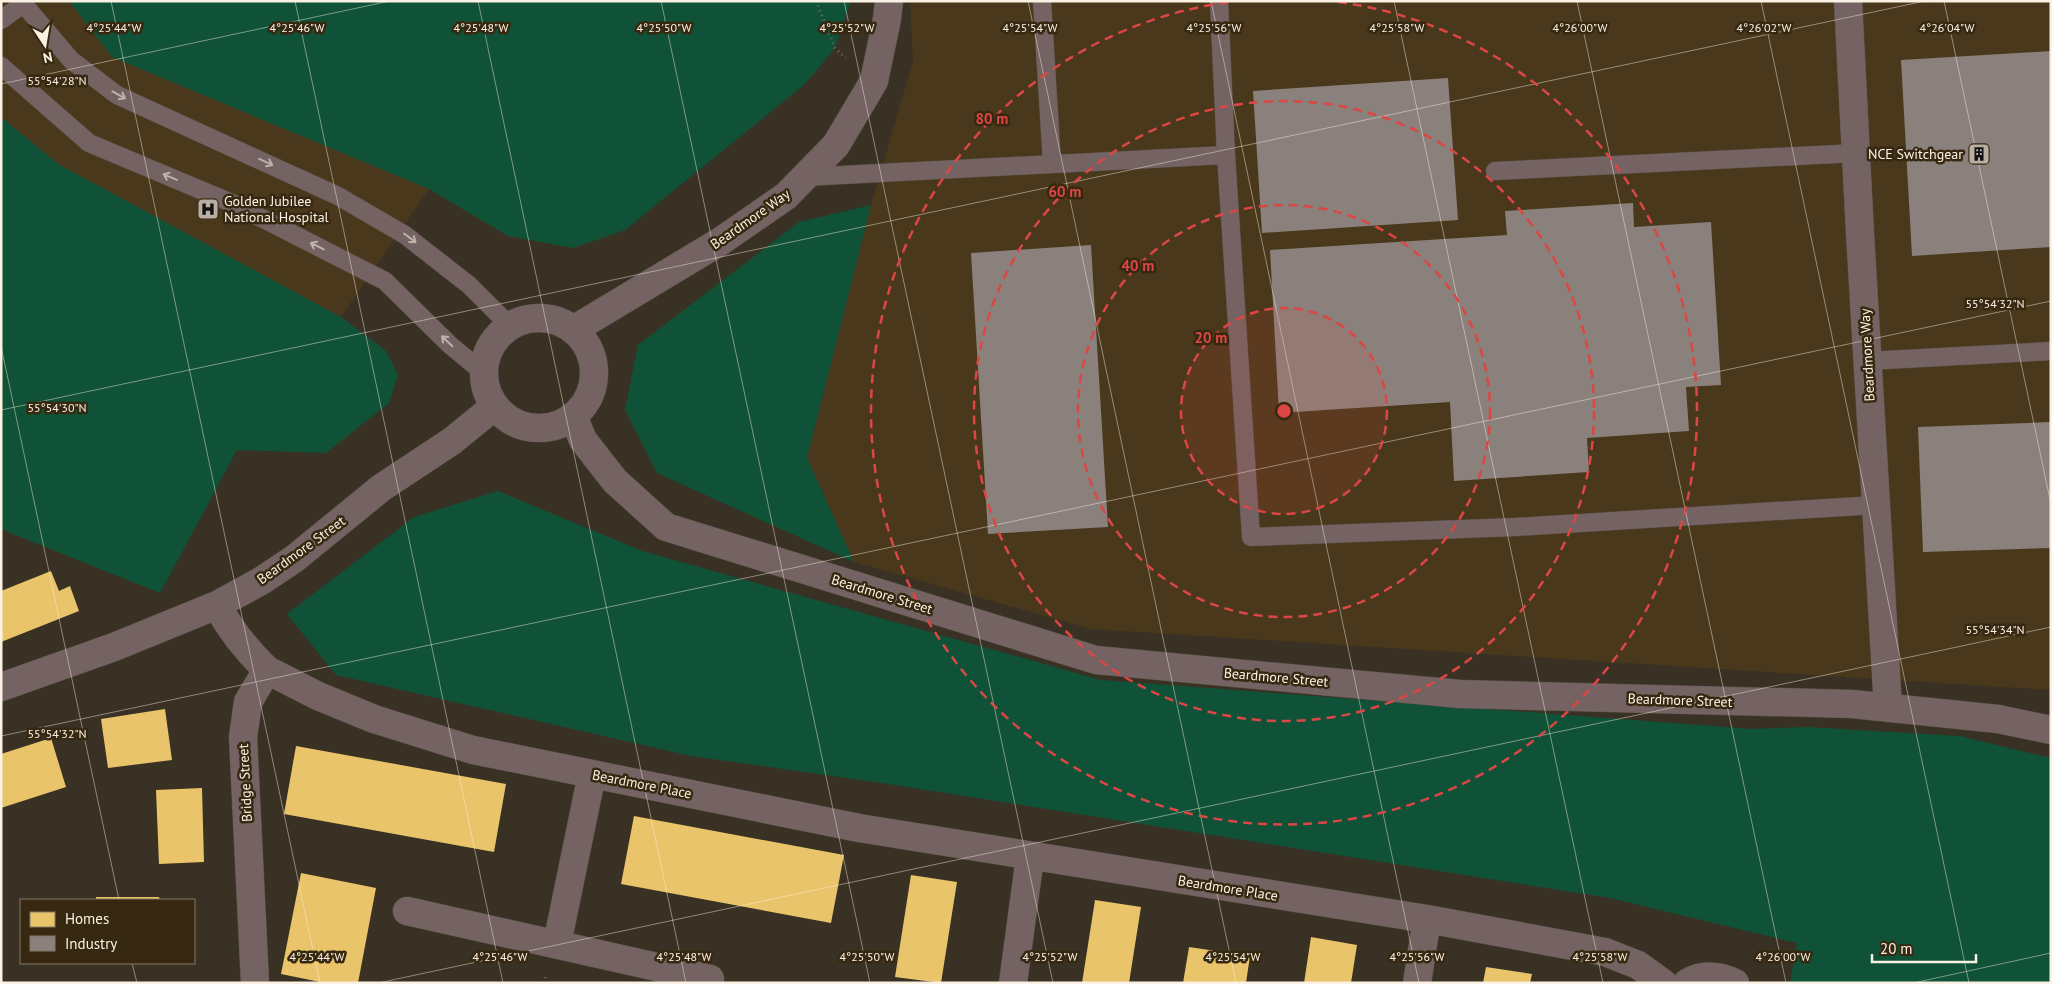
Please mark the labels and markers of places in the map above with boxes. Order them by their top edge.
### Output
building icon: NCE Switchgear [1967,142,1991,166]
place label: NCE Switchgear [1868,145,1963,163]
place label: Golden Jubilee National Hospital [224,192,329,226]
hospital icon: Golden Jubilee National Hospital [196,197,220,221]
centre of rings [1275,402,1293,420]

